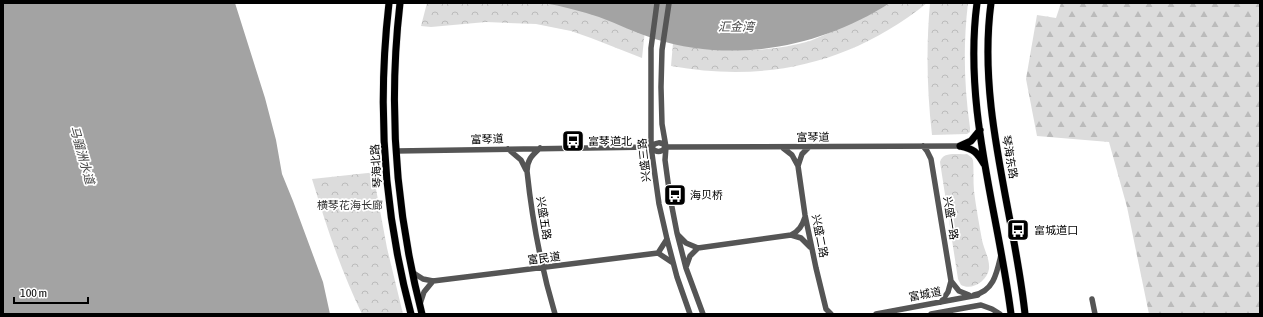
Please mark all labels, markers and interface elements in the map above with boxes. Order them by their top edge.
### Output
water label: 汇金湾 [718,20,756,34]
water label: 马骝洲水道 [67,124,98,188]
bus stop icon: 富琴道北 [560,128,586,154]
street label: 富琴道 [796,131,830,143]
street label: 富琴道 [470,132,504,146]
street label: 琴海东路 [1000,134,1020,180]
place label: 富琴道北 [588,135,632,147]
street label: 兴盛三路 [636,137,652,183]
street label: 琴海北路 [368,144,384,188]
bus stop icon: 海贝桥 [662,182,688,208]
place label: 海贝桥 [690,189,723,201]
street label: 兴盛五路 [535,195,553,241]
street label: 兴盛一路 [942,195,960,241]
park label: 横琴花海长廊 [317,199,383,211]
street label: 兴盛二路 [810,213,830,259]
bus stop icon: 富城道口 [1005,217,1031,243]
place label: 富城道口 [1034,224,1078,236]
street label: 富民道 [527,250,561,266]
scale bar [14,279,88,305]
street label: 富城道 [908,285,942,303]
text: 100 m [20,286,47,300]

